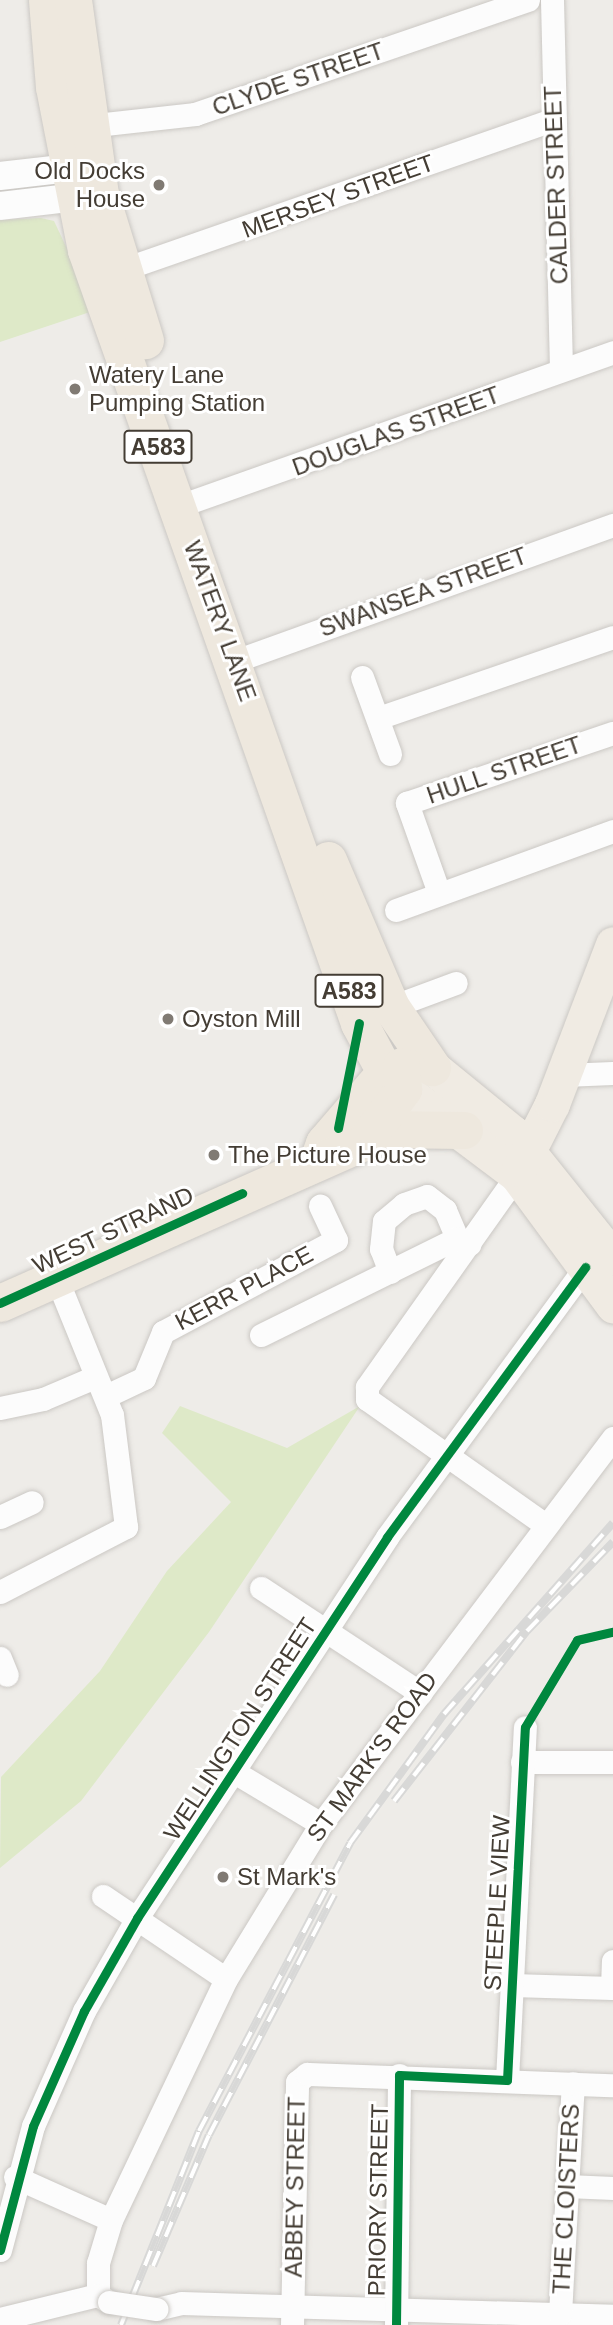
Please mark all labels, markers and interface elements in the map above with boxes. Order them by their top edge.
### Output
street label: CLYDE STREET [208,36,388,122]
street label: CALDER STREET [538,85,574,285]
street label: MERSEY STREET [238,148,438,244]
place label: Old Docks House [34,157,145,213]
marker: Old Docks House [151,177,167,193]
place label: Watery Lane Pumping Station [89,361,265,417]
street label: DOUGLAS STREET [288,380,504,482]
marker: Watery Lane Pumping Station [67,381,83,397]
road number: A583 [123,428,193,466]
street label: WATERY LANE [178,537,262,705]
street label: SWANSEA STREET [314,541,532,643]
street label: HULL STREET [422,730,586,810]
road number: A583 [314,972,384,1010]
place label: Oyston Mill [182,1005,301,1033]
marker: Oyston Mill [160,1011,176,1027]
place label: The Picture House [228,1141,427,1169]
marker: The Picture House [206,1147,222,1163]
street label: WEST STRAND [28,1180,198,1280]
street label: KERR PLACE [170,1240,318,1336]
street label: WELLINGTON STREET [157,1612,323,1846]
street label: ST MARK'S ROAD [301,1666,443,1848]
street label: STEEPLE VIEW [478,1814,516,1992]
place label: St Mark's [237,1863,336,1891]
marker: St Mark's [215,1869,231,1885]
street label: ABBEY STREET [279,2096,311,2278]
street label: PRIORY STREET [362,2103,394,2297]
street label: THE CLOISTERS [547,2103,585,2295]

